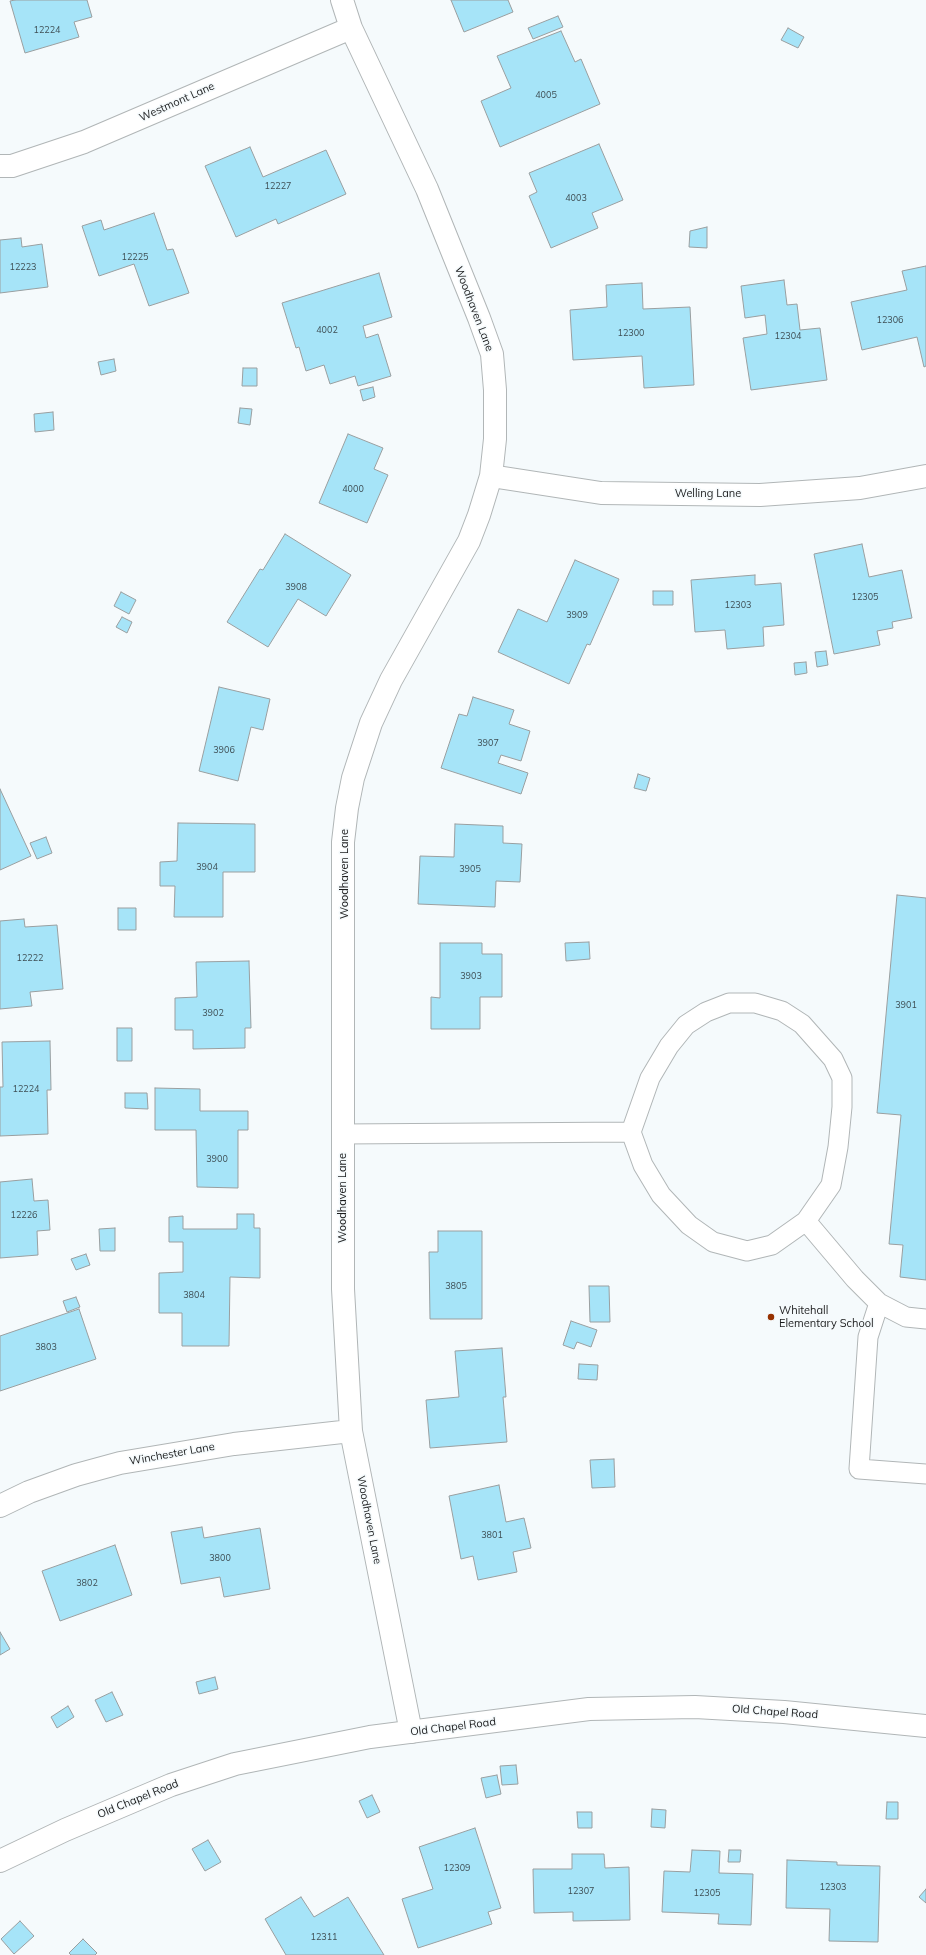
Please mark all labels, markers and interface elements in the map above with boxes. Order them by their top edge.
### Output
house number: 12224 [34,25,60,35]
street label: Westmont Lane [137,80,217,124]
house number: 4005 [535,90,557,100]
house number: 12227 [265,181,291,191]
house number: 4003 [565,193,587,203]
house number: 12225 [122,252,148,262]
house number: 12223 [10,262,36,272]
street label: Woodhaven Lane [452,265,496,353]
house number: 12306 [877,315,903,325]
house number: 4002 [316,325,338,335]
house number: 12300 [618,328,644,338]
house number: 12304 [775,331,801,341]
house number: 4000 [342,484,364,494]
street label: Welling Lane [675,487,741,501]
house number: 3908 [285,582,307,592]
house number: 12305 [852,592,878,602]
house number: 12303 [725,600,751,610]
house number: 3909 [566,610,588,620]
house number: 3907 [477,738,499,748]
house number: 3906 [213,745,235,755]
street label: Woodhaven Lane [338,829,352,919]
house number: 3904 [196,862,218,872]
house number: 3905 [459,864,481,874]
house number: 12222 [17,953,43,963]
house number: 3903 [460,971,482,981]
house number: 3901 [895,1000,917,1010]
house number: 3902 [202,1008,224,1018]
house number: 12224 [13,1084,39,1094]
street label: Woodhaven Lane [336,1153,350,1243]
house number: 3900 [206,1154,228,1164]
house number: 12226 [11,1210,37,1220]
house number: 3805 [445,1281,467,1291]
house number: 3804 [183,1290,205,1300]
place label: Whitehall Elementary School [779,1304,874,1330]
marker: Whitehall Elementary School [766,1312,776,1322]
house number: 3803 [35,1342,57,1352]
street label: Winchester Lane [128,1440,216,1468]
street label: Woodhaven Lane [354,1475,384,1565]
house number: 3801 [481,1530,503,1540]
house number: 3800 [209,1553,231,1563]
house number: 3802 [76,1578,98,1588]
street label: Old Chapel Road [732,1702,818,1722]
street label: Old Chapel Road [409,1715,497,1739]
street label: Old Chapel Road [96,1777,180,1821]
house number: 12309 [444,1863,470,1873]
house number: 12303 [820,1882,846,1892]
house number: 12307 [568,1886,594,1896]
house number: 12305 [694,1888,720,1898]
house number: 12311 [311,1932,337,1942]

